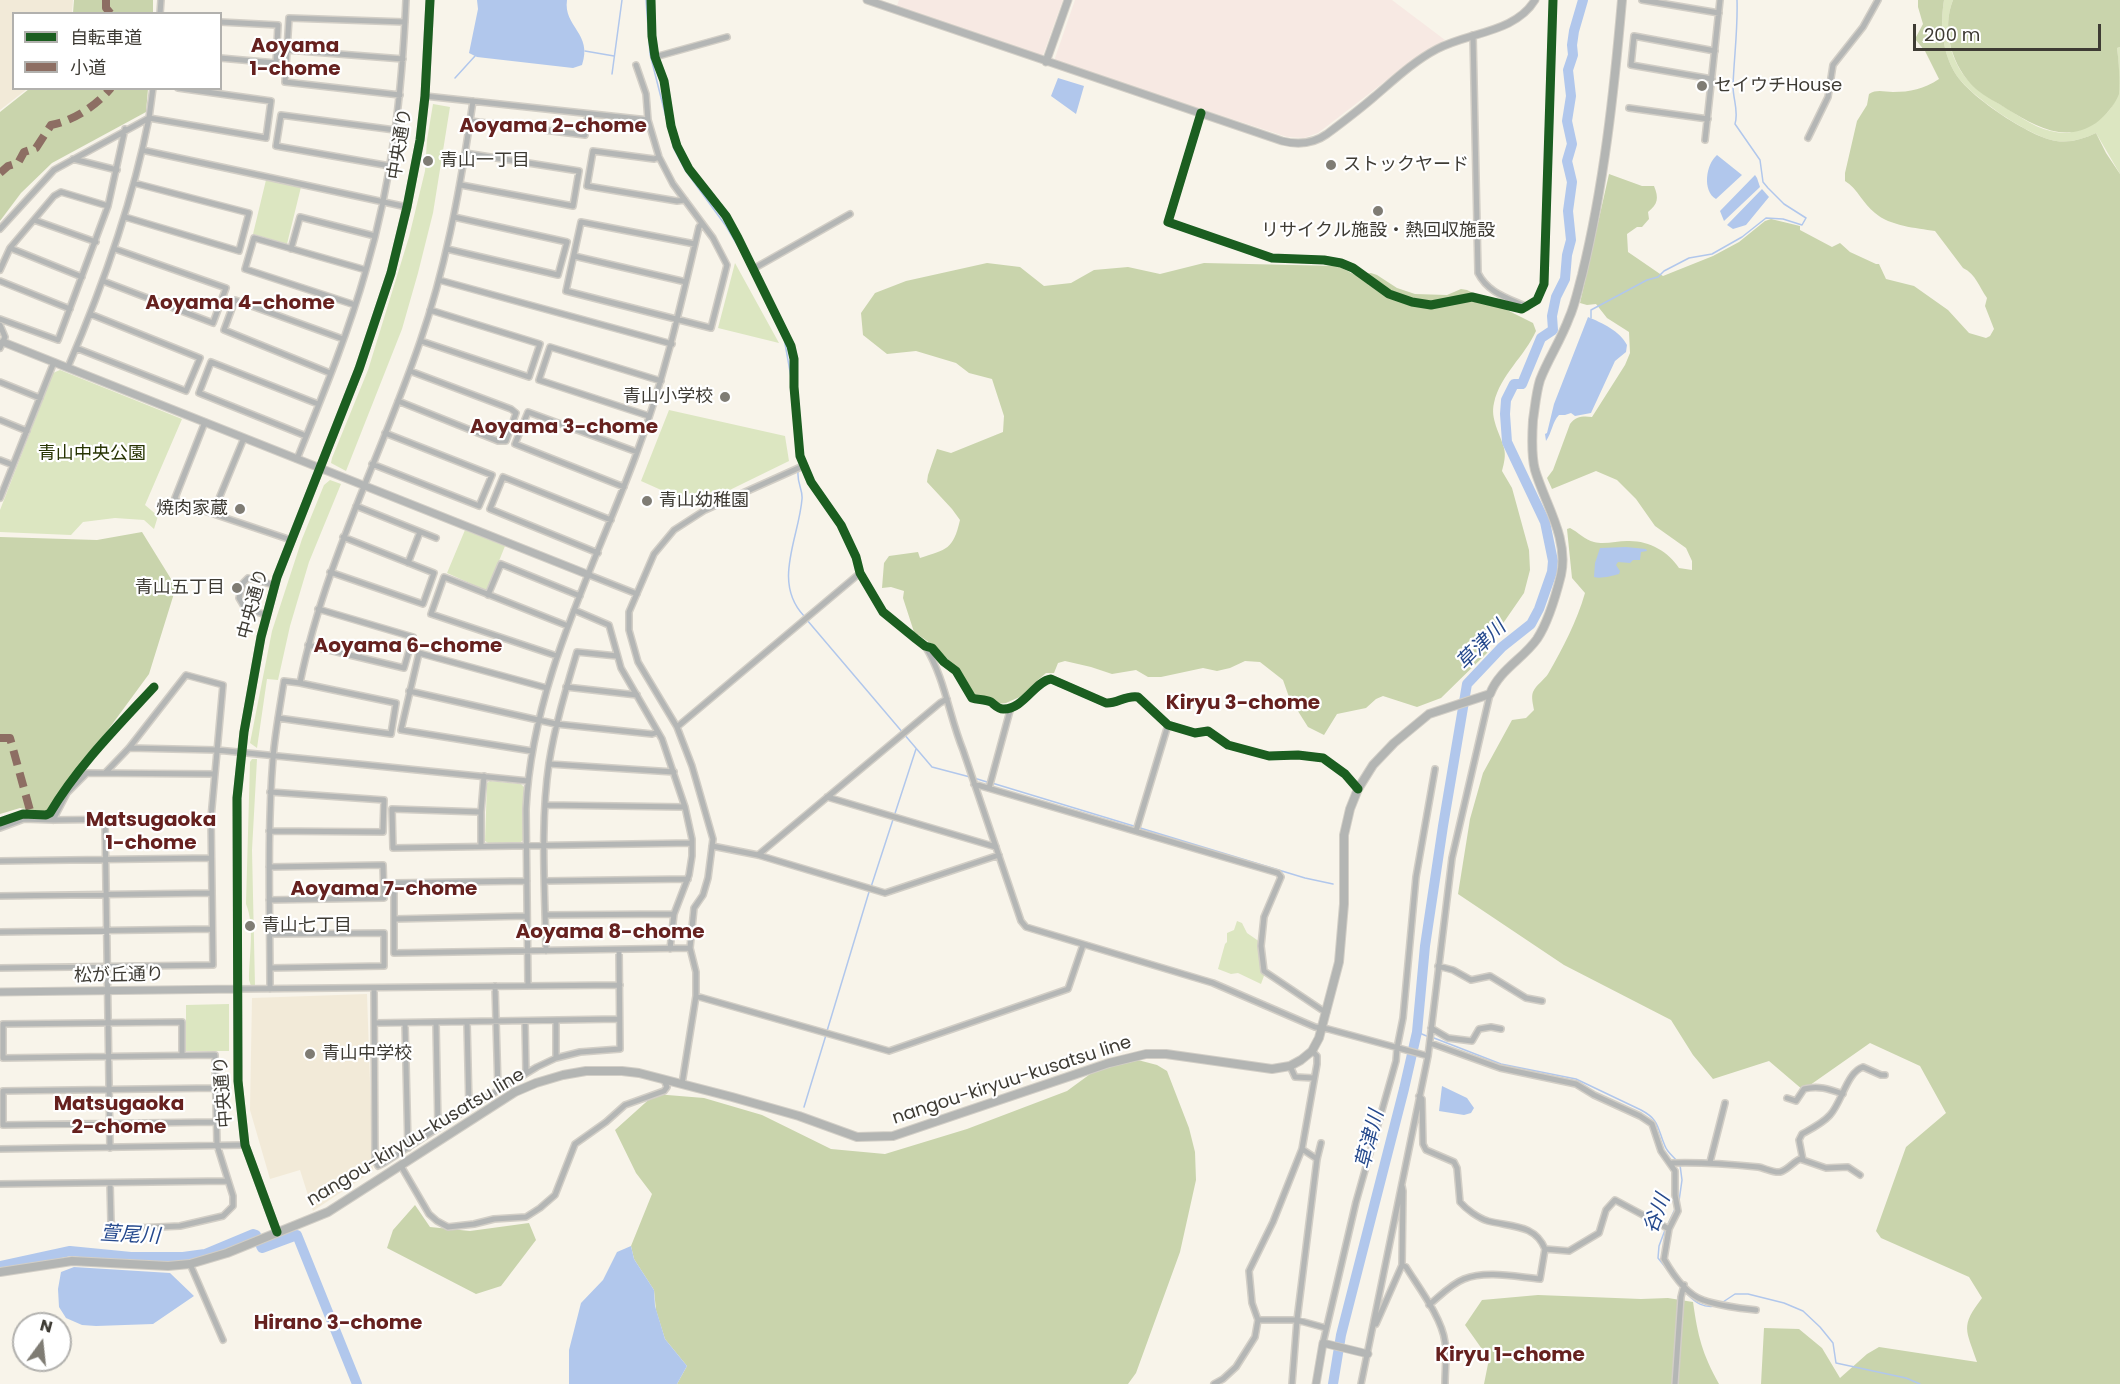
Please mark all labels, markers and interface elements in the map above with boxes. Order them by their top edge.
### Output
legend [12,12,222,90]
scale bar [1916,12,2104,50]
text: 200 m [1924,22,1980,47]
text: 自転車道 [70,25,142,50]
district label: Aoyama 1-chome [250,35,340,82]
text: 小道 [70,55,106,80]
place label: セイウチHouse [1714,75,1842,97]
marker: セイウチHouse [1695,79,1709,93]
street label: 中央通り [385,107,417,181]
district label: Aoyama 2-chome [459,115,647,139]
place label: 青山一丁目 [440,150,530,172]
marker: 青山一丁目 [421,154,435,168]
place label: ストックヤード [1343,154,1469,176]
marker: ストックヤード [1324,158,1338,172]
marker: リサイクル施設・熱回収施設 [1371,204,1385,218]
place label: リサイクル施設・熱回収施設 [1261,220,1495,242]
district label: Aoyama 4-chome [145,292,335,316]
place label: 青山小学校 [623,386,713,408]
marker: 青山小学校 [718,390,732,404]
district label: Aoyama 3-chome [470,416,658,440]
park label: 青山中央公園 [38,443,146,465]
place label: 青山幼稚園 [659,490,749,512]
marker: 青山幼稚園 [640,494,654,508]
place label: 焼肉家蔵 [156,498,228,520]
marker: 焼肉家蔵 [233,502,247,516]
street label: 中央通り [234,566,274,642]
place label: 青山五丁目 [135,577,225,599]
marker: 青山五丁目 [230,581,244,595]
water label: 草津川 [1452,616,1512,676]
district label: Aoyama 6-chome [314,635,502,659]
district label: Kiryu 3-chome [1166,692,1320,716]
district label: Matsugaoka 1-chome [86,809,216,856]
district label: Aoyama 7-chome [291,878,477,902]
place label: 青山七丁目 [262,915,352,937]
marker: 青山七丁目 [243,919,257,933]
district label: Aoyama 8-chome [515,921,705,945]
street label: 松が丘通り [74,964,164,988]
street label: nangou-kiryuu-kusatsu line [890,1032,1134,1130]
place label: 青山中学校 [322,1043,412,1065]
marker: 青山中学校 [303,1047,317,1061]
street label: 中央通り [211,1055,237,1129]
street label: nangou-kiryuu-kusatsu line [303,1064,529,1212]
district label: Matsugaoka 2-chome [54,1093,184,1140]
water label: 草津川 [1352,1108,1390,1172]
water label: 谷川 [1640,1191,1676,1237]
water label: 萱尾川 [99,1222,161,1250]
north arrow [12,1312,72,1372]
district label: Hirano 3-chome [254,1312,422,1336]
text: N [37,1313,55,1339]
district label: Kiryu 1-chome [1435,1344,1585,1368]

